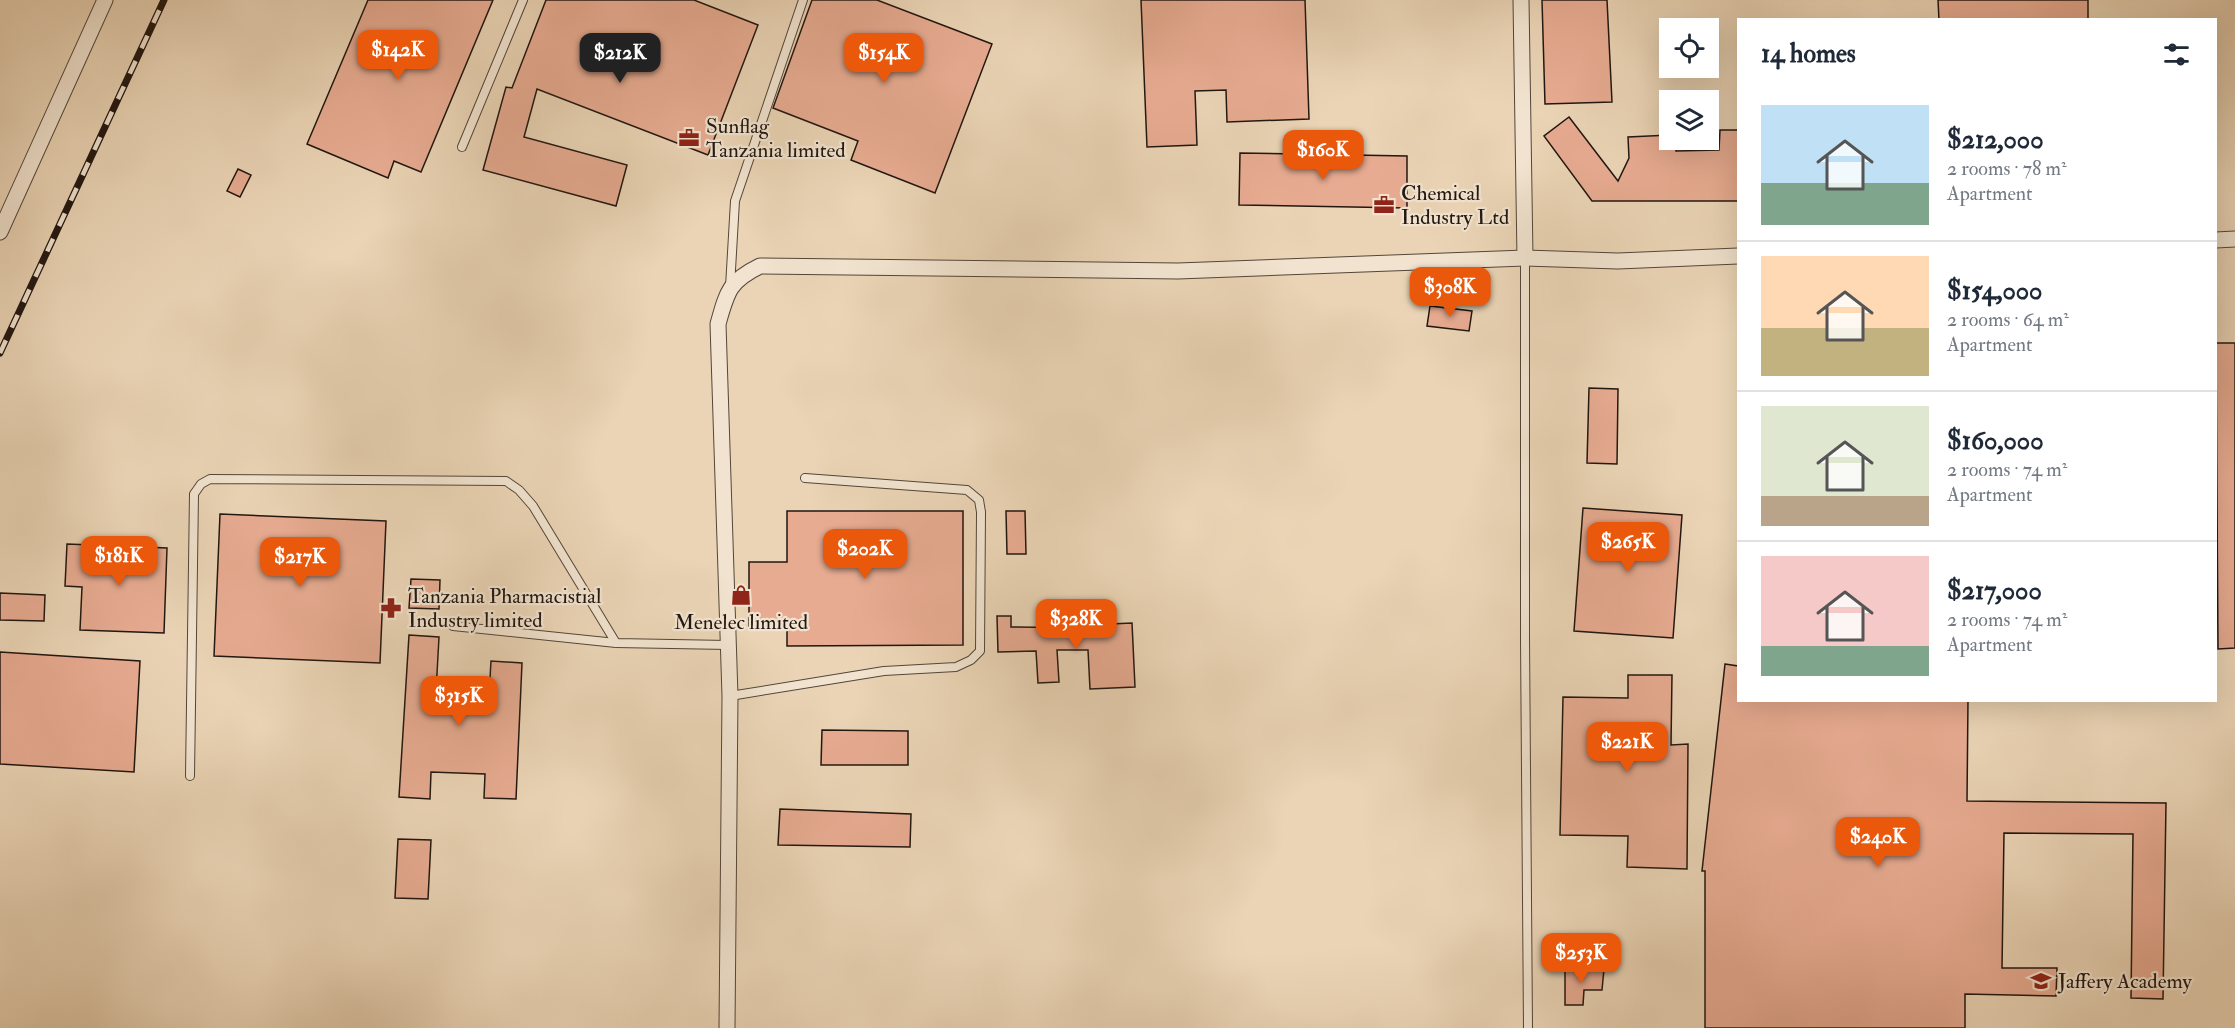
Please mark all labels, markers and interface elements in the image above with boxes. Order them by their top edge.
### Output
map controls [1659,18,1719,150]
button: locate [1659,18,1719,78]
pin: $142K [356,30,440,81]
pin: $212K [578,33,662,84]
pin: $154K [842,33,926,84]
text: $142K [371,37,425,62]
text: 14 homes [1761,38,1856,70]
icon: filters [2160,38,2193,71]
text: $212K [594,40,646,65]
text: $154K [858,40,910,65]
button: layers [1659,90,1719,150]
place label: Sunflag Tanzania limited [706,113,846,164]
text: $212,000 [1947,124,2044,156]
office icon: Sunflag Tanzania limited [677,126,701,150]
icon: home [1809,129,1881,201]
pin: $160K [1281,130,1365,181]
text: $160K [1297,137,1349,162]
text: 2 rooms · 78 m² [1947,156,2067,181]
place label: Chemical Industry Ltd [1401,180,1510,231]
text: Apartment [1947,181,2032,206]
office icon: Chemical Industry Ltd [1372,193,1396,217]
pin: $308K [1408,267,1492,318]
text: $308K [1424,274,1476,299]
text: $154,000 [1947,275,2042,307]
icon: home [1809,280,1881,352]
text: 2 rooms · 64 m² [1947,307,2069,332]
text: Apartment [1947,332,2032,357]
text: $160,000 [1947,425,2043,457]
icon: home [1809,430,1881,502]
text: 2 rooms · 74 m² [1947,457,2068,482]
text: Apartment [1947,482,2032,507]
pin: $265K [1586,522,1670,573]
pin: $202K [823,529,907,580]
text: $265K [1601,529,1655,554]
pin: $181K [77,536,161,587]
text: $202K [837,536,893,561]
pin: $217K [258,537,342,588]
text: $181K [95,543,143,568]
text: $217K [274,544,326,569]
text: $217,000 [1947,575,2042,607]
icon: home [1809,580,1881,652]
place label: Tanzania Pharmacistial Industry limited [408,583,602,634]
shop icon: Menelec limited [729,583,753,607]
pharmacy icon: Tanzania Pharmacistial Industry limited [379,596,403,620]
pin: $328K [1034,599,1118,650]
text: $328K [1050,606,1102,631]
text: 2 rooms · 74 m² [1947,607,2068,632]
place label: Menelec limited [674,609,809,636]
text: Apartment [1947,632,2032,657]
pin: $315K [417,676,501,727]
text: $315K [435,683,483,708]
pin: $221K [1585,722,1669,773]
text: $221K [1601,729,1653,754]
pin: $240K [1836,817,1920,868]
text: $240K [1850,824,1906,849]
pin: $253K [1539,933,1623,984]
text: $253K [1555,940,1607,965]
place label: Jaffery Academy [2057,968,2192,995]
school or university icon: Jaffery Academy [2029,969,2053,993]

